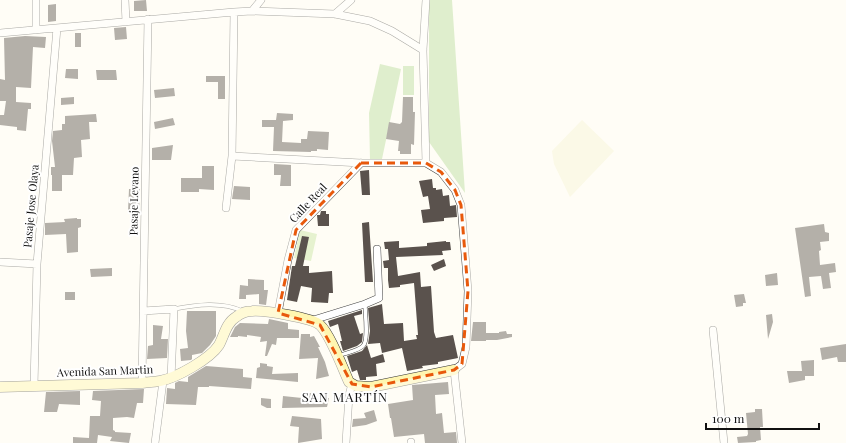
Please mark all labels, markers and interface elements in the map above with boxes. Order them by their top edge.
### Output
street label: Pasaje Jose Olaya [19,163,42,248]
street label: Pasaje Levano [125,166,142,236]
street label: Calle Real [285,180,330,226]
street label: Avenida San Martin [56,361,154,380]
district label: SAN MARTÍN [302,388,388,405]
scale bar [706,405,819,431]
text: 100 m [712,410,745,426]

